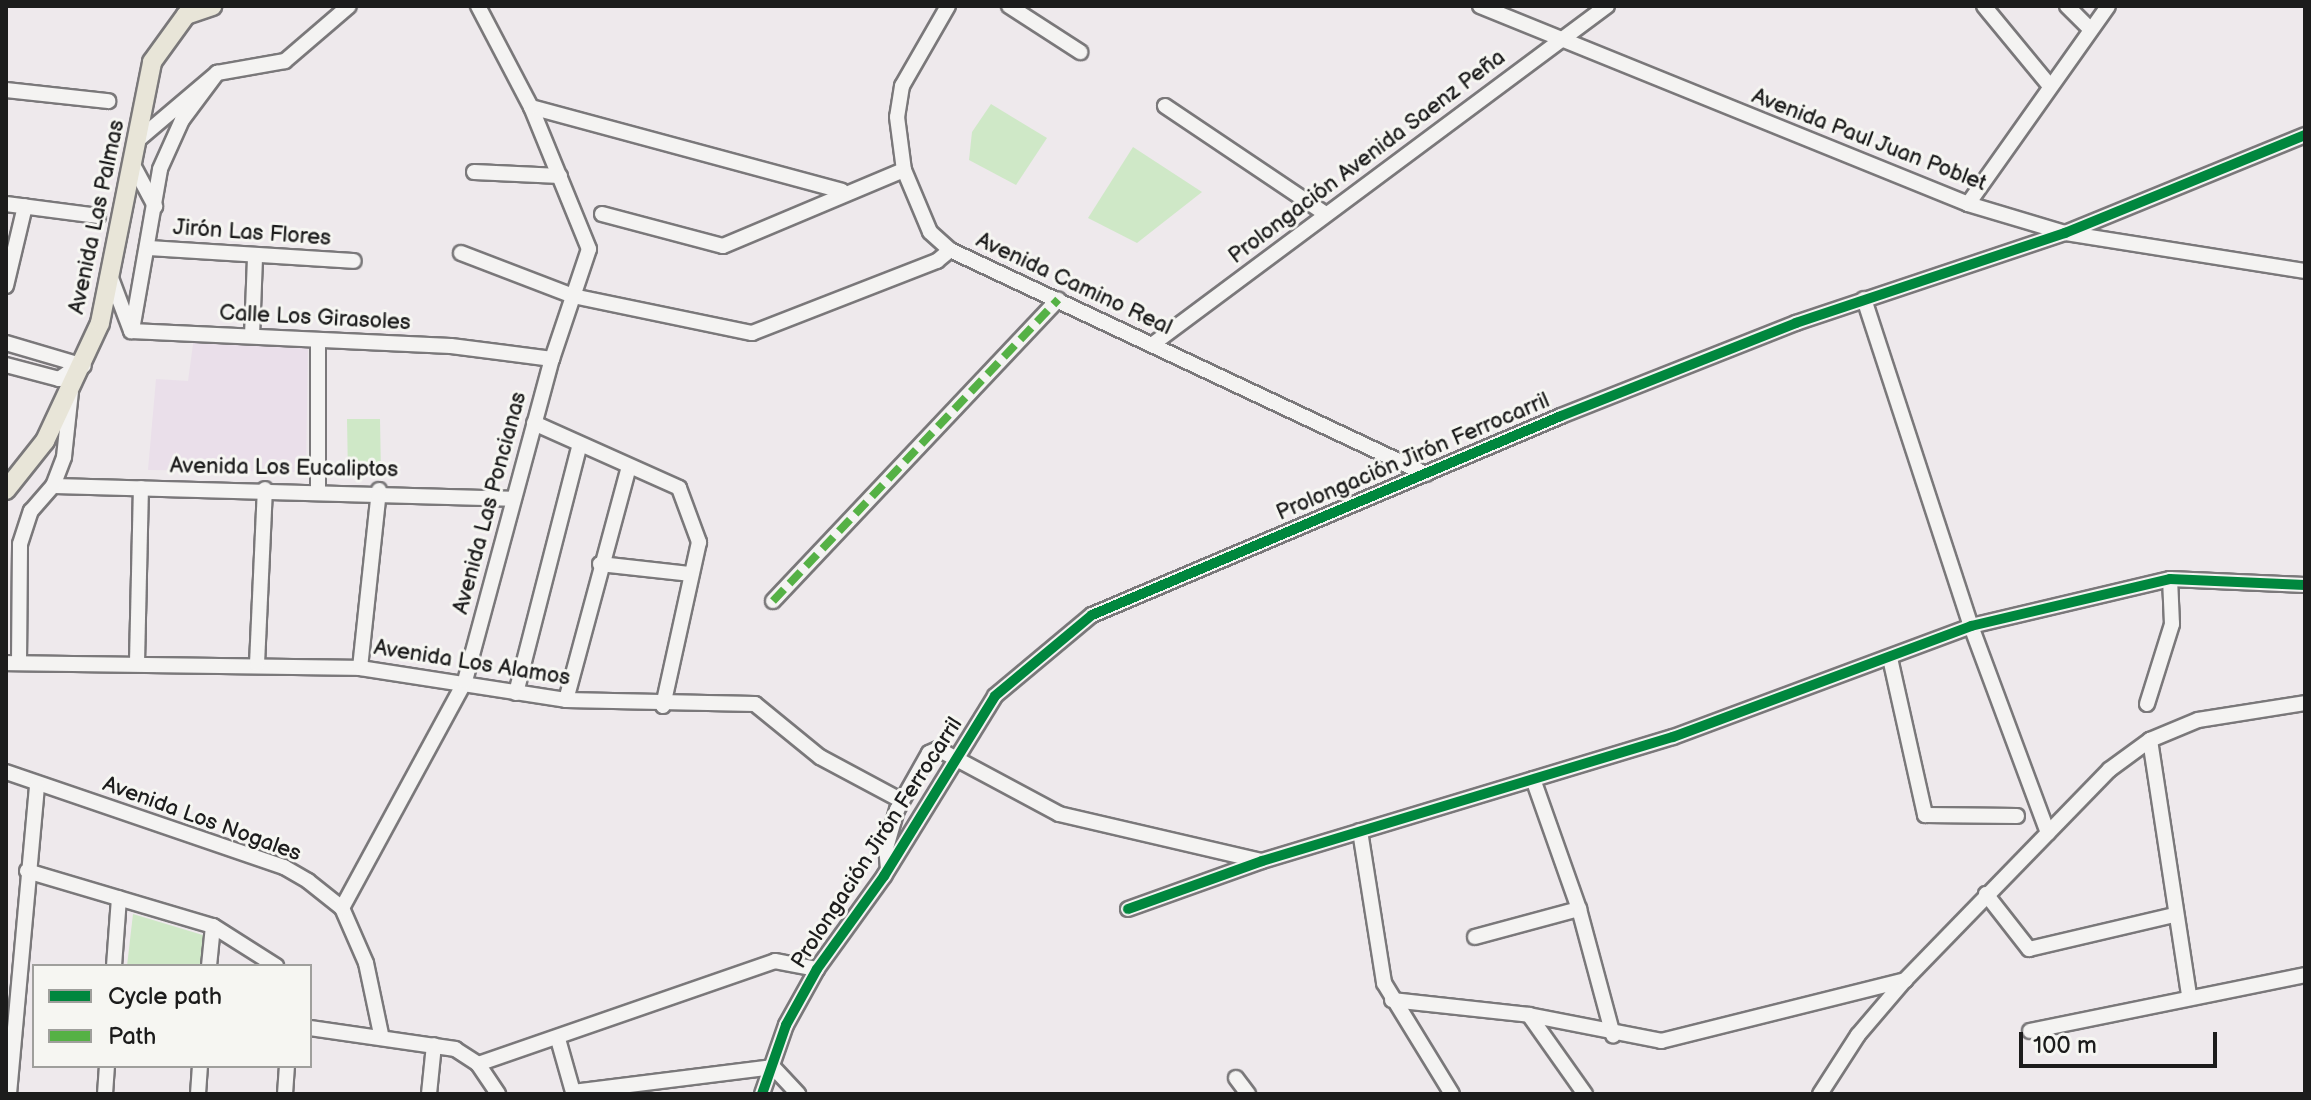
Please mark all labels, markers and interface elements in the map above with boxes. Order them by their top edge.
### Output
street label: Prolongación Avenida Saenz Peña [1223,44,1511,270]
street label: Avenida Paul Juan Poblet [1747,83,1991,197]
street label: Avenida Las Palmas [64,117,130,317]
street label: Jirón Las Flores [172,214,332,252]
street label: Avenida Camino Real [972,227,1176,341]
street label: Calle Los Girasoles [219,300,411,336]
street label: Prolongación Jirón Ferrocarril [1272,387,1554,527]
street label: Avenida Las Poncianas [448,389,532,617]
street label: Avenida Los Eucaliptos [170,453,398,483]
street label: Avenida Los Alamos [372,634,572,692]
street label: Prolongación Jirón Ferrocarril [785,712,969,974]
street label: Avenida Los Nogales [99,771,305,867]
legend [32,964,312,1068]
text: Cycle path [108,982,222,1011]
scale bar [2023,1016,2221,1066]
text: Path [108,1022,156,1051]
text: 100 m [2033,1031,2097,1060]

